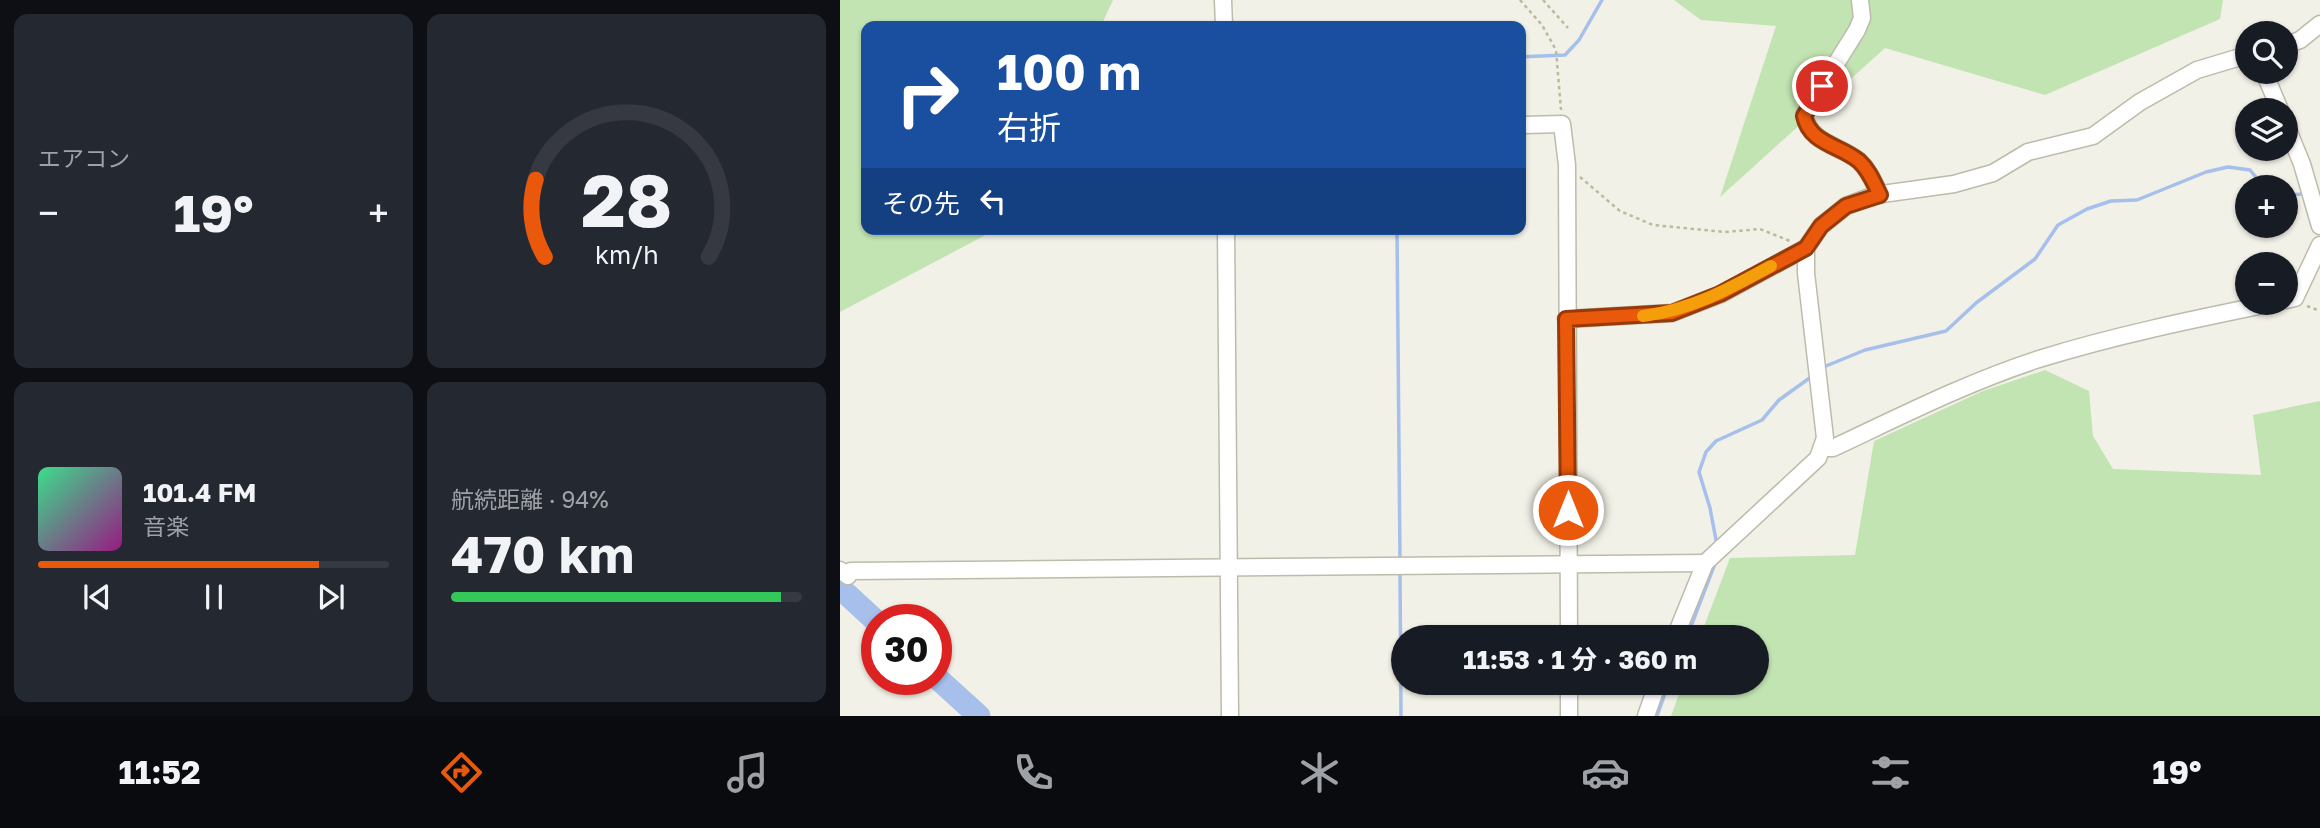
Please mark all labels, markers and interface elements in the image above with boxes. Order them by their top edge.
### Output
map controls [2235,21,2298,315]
button: search [2235,21,2298,84]
text: 100 m [997,42,1141,101]
icon: right [882,49,973,140]
pin [1792,56,1852,116]
icon: arrive [1803,67,1841,105]
button: layers [2235,98,2298,161]
text: 右折 [997,108,1061,146]
text: エアコン [38,144,130,172]
text: 28 [581,156,672,243]
button: + [2235,175,2298,238]
text: 19° [173,181,254,243]
icon: left [974,182,1012,220]
text: その先 [882,188,960,219]
text: − [38,190,59,235]
text: + [368,190,389,235]
text: km/h [595,239,658,270]
button: − [2235,252,2298,315]
position arrow [1531,473,1605,547]
text: 101.4 FM [143,477,256,508]
text: 航続距離 · 94% [451,485,609,513]
text: 音楽 [143,512,189,540]
text: 470 km [451,522,634,584]
icon: previous [78,578,116,616]
icon: pause [195,578,233,616]
icon: next [312,578,350,616]
speed limit sign: 30 [861,604,952,695]
text: 11:53 · 1 分 · 360 m [1463,644,1697,675]
icon: directions [437,748,486,797]
icon: music [723,748,772,797]
icon: phone [1009,748,1058,797]
icon: climate [1295,748,1344,797]
icon: car [1581,748,1630,797]
icon: filters [1866,748,1915,797]
text: 11:52 [118,753,201,791]
text: 19° [2152,753,2202,791]

